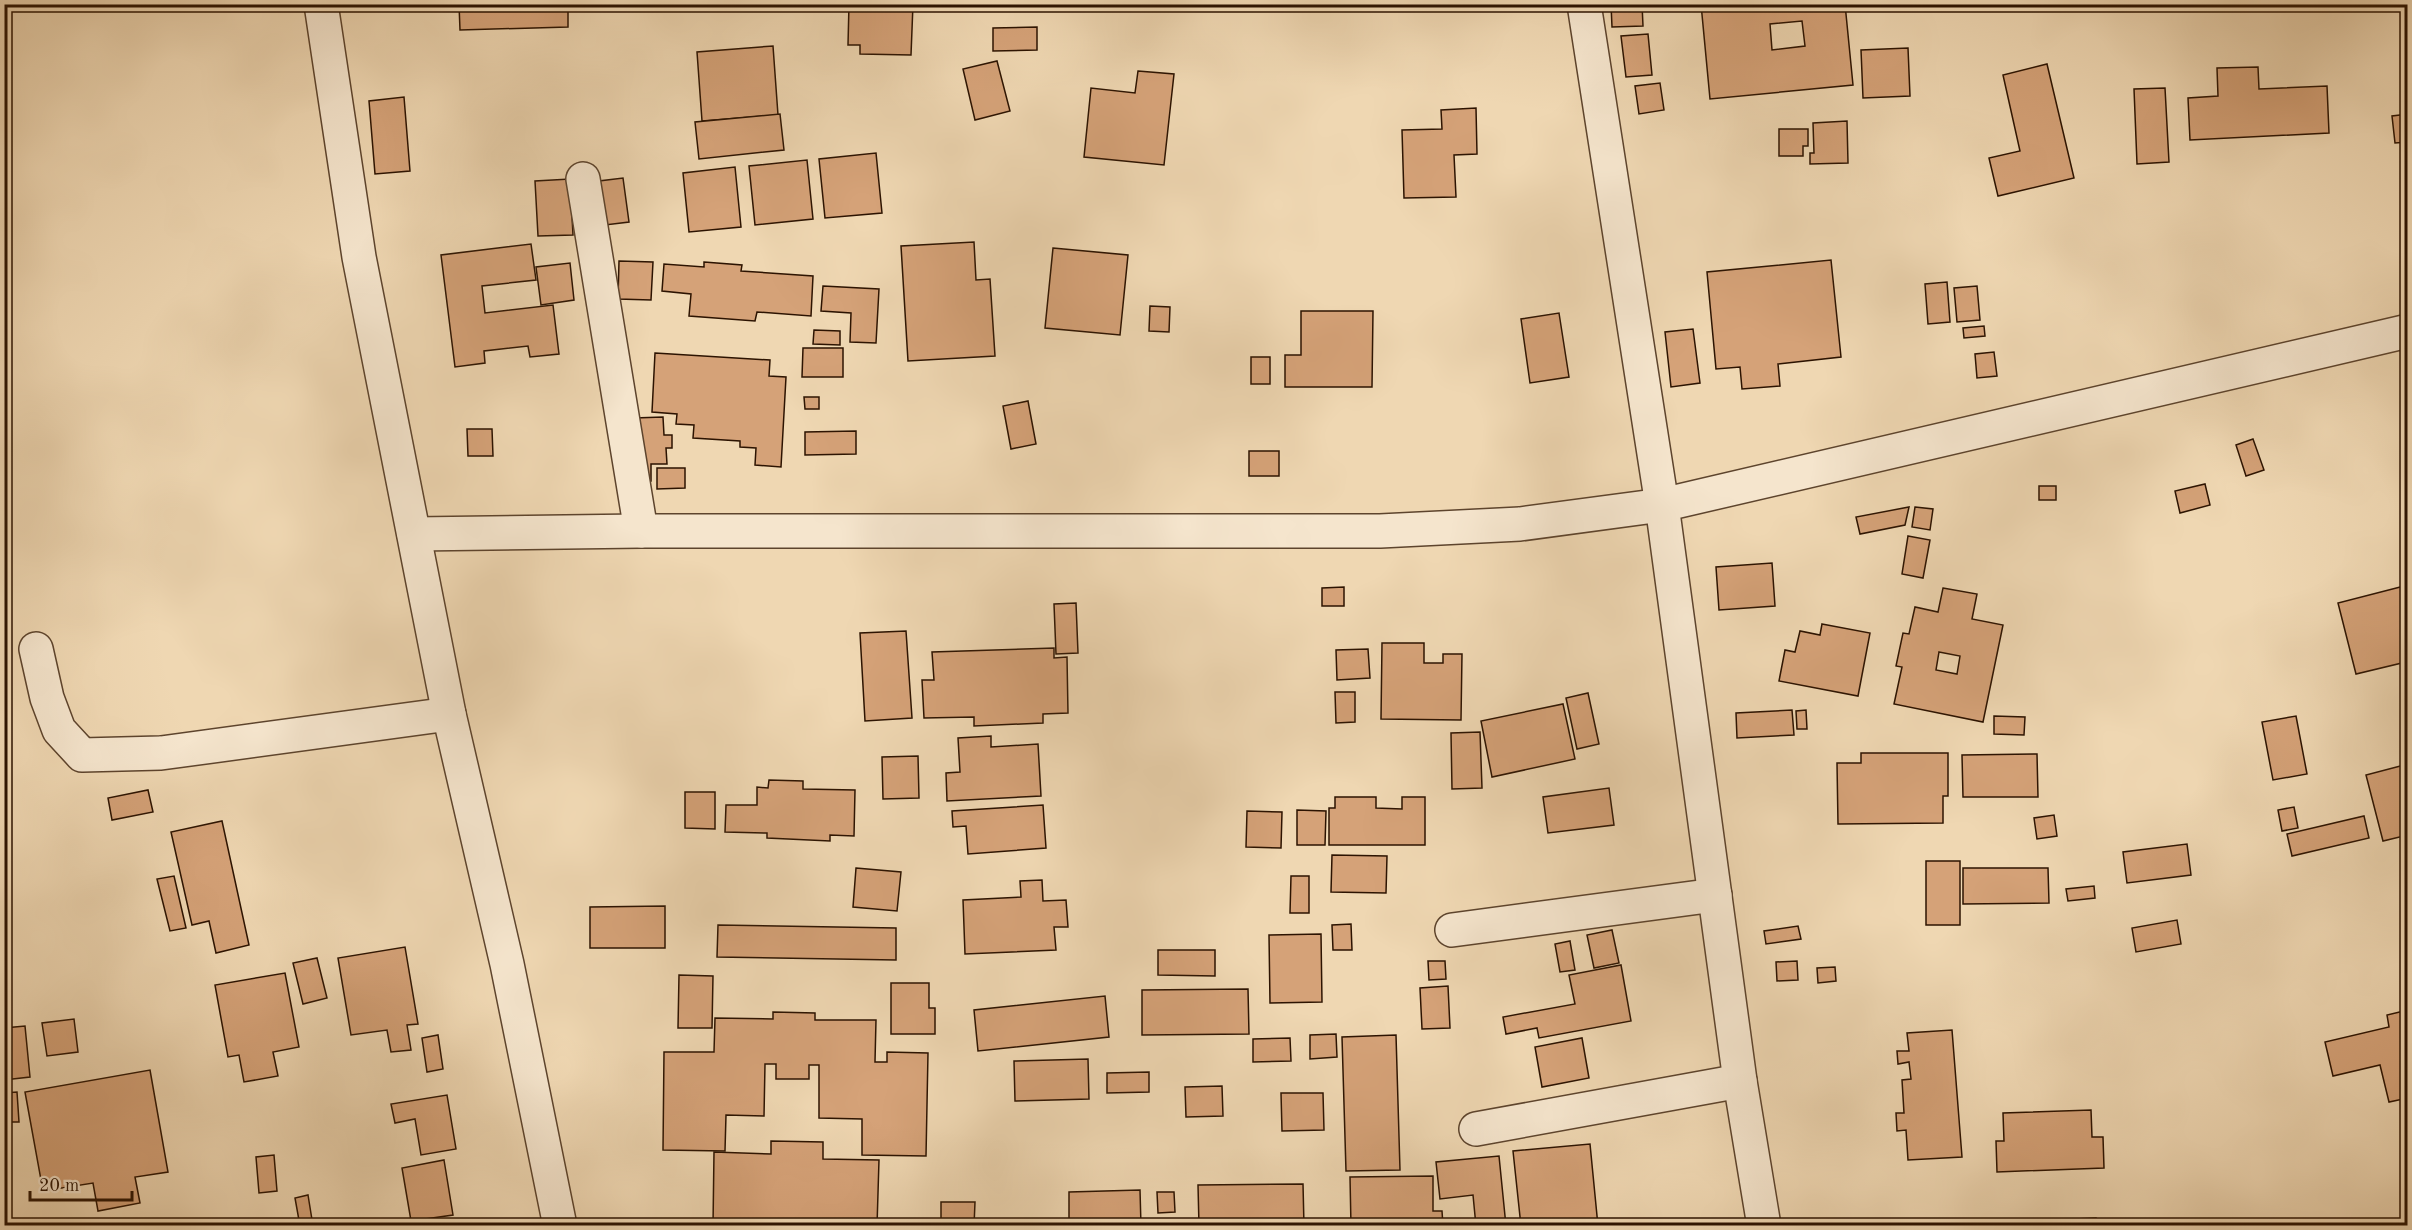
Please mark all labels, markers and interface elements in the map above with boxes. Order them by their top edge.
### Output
scale bar [30,1164,132,1202]
text: 20 m [39,1177,79,1195]

